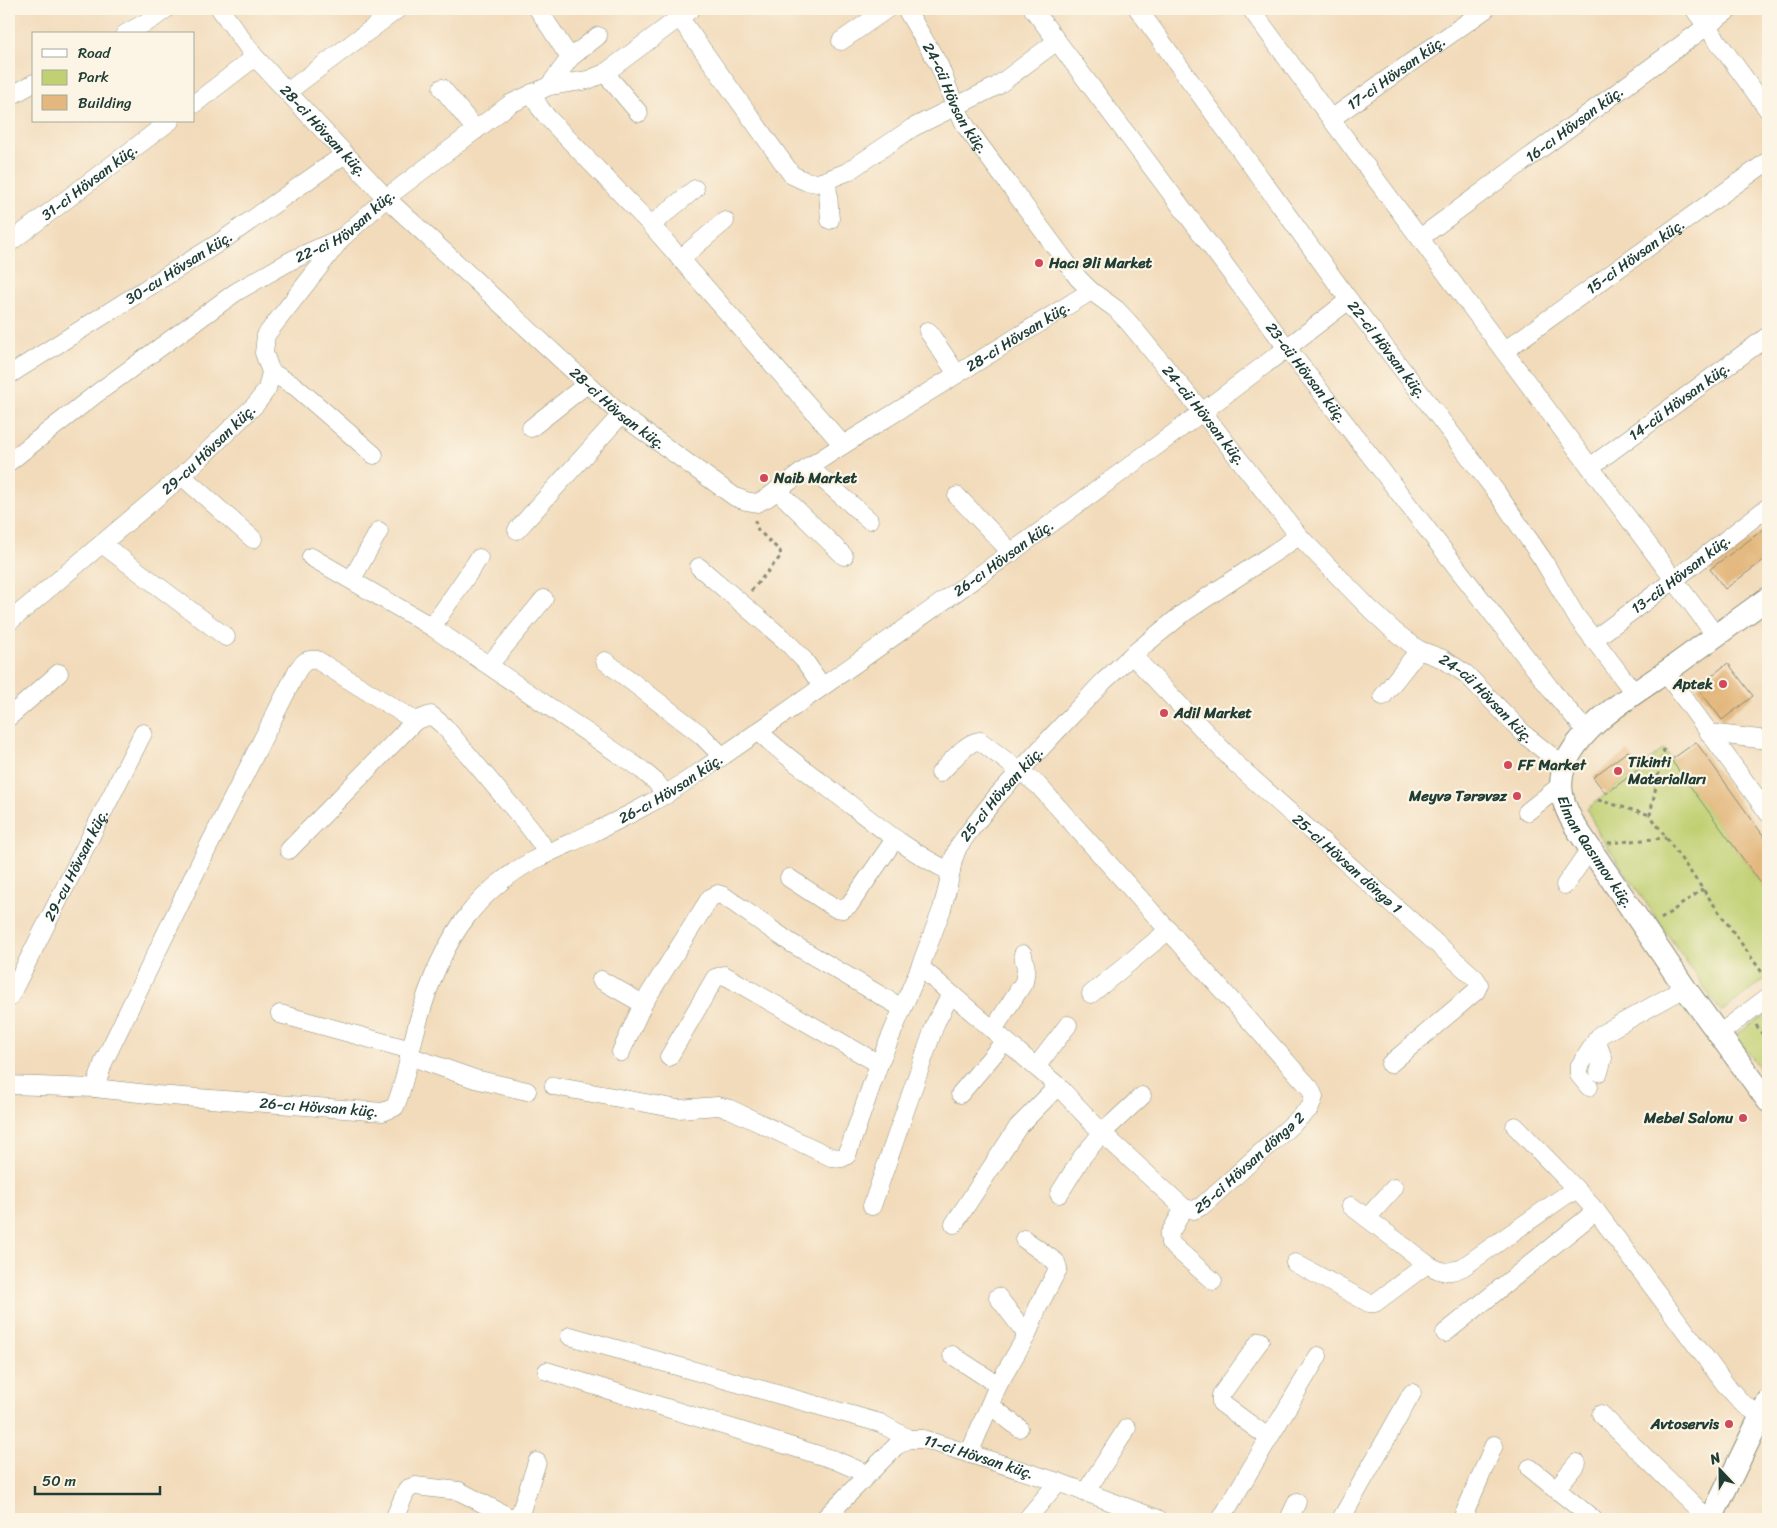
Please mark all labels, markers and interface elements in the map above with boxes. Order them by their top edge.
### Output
street label: 17-ci Hövsan küç. [1341,28,1451,117]
legend [32,32,195,122]
street label: 24-cü Hövsan küç. [915,37,995,160]
text: Road [78,40,111,66]
text: Park [78,64,109,90]
street label: 28-ci Hövsan küç. [273,78,374,183]
street label: 16-cı Hövsan küç. [1520,79,1629,169]
text: Building [78,90,132,116]
street label: 31-ci Hövsan küç. [35,137,144,227]
street label: 22-ci Hövsan küç. [291,182,401,270]
street label: 15-ci Hövsan küç. [1580,212,1691,301]
street label: 30-cu Hövsan küç. [120,224,238,312]
place label: Hacı Əli Market [1048,250,1153,276]
marker: Hacı Əli Market [1033,257,1045,269]
street label: 28-ci Hövsan küç. [961,294,1076,379]
street label: 22-ci Hövsan küç. [1341,295,1434,405]
street label: 23-cü Hövsan küç. [1259,316,1354,429]
street label: 14-cü Hövsan küç. [1623,355,1736,448]
street label: 24-cü Hövsan küç. [1155,359,1253,472]
street label: 28-ci Hövsan küç. [563,360,672,456]
street label: 29-cu Hövsan küç. [155,397,262,501]
place label: Naib Market [773,465,857,491]
marker: Naib Market [758,472,770,484]
street label: 26-cı Hövsan küç. [947,513,1060,604]
street label: 13-cü Hövsan küç. [1625,527,1737,621]
street label: 24-cü Hövsan küç. [1434,647,1540,751]
place label: Aptek [1672,671,1713,697]
marker: Aptek [1717,678,1729,690]
place label: Adil Market [1173,700,1252,726]
marker: Adil Market [1158,707,1170,719]
street label: 25-ci Hövsan küç. [953,740,1050,847]
street label: 26-cı Hövsan küç. [614,746,729,831]
place label: Tikinti Materialları [1627,749,1706,792]
place label: FF Market [1517,752,1587,778]
marker: FF Market [1502,759,1514,771]
marker: Tikinti Materialları [1612,765,1624,777]
place label: Meyvə Tərəvəz [1408,783,1508,809]
marker: Meyvə Tərəvəz [1511,790,1523,802]
street label: Elman Qasımov küç. [1550,793,1641,914]
street label: 29-cu Hövsan küç. [37,804,116,926]
street label: 25-ci Hövsan döngə 1 [1286,807,1408,920]
street label: 26-cı Hövsan küç. [259,1090,380,1125]
street label: 25-ci Hövsan döngə 2 [1190,1105,1311,1221]
place label: Mebel Salonu [1643,1105,1734,1131]
marker: Mebel Salonu [1737,1112,1749,1124]
place label: Avtoservis [1650,1411,1720,1437]
marker: Avtoservis [1723,1418,1735,1430]
street label: 11-ci Hövsan küç. [921,1427,1037,1487]
text: N [1705,1445,1725,1472]
north arrow [1694,1446,1744,1496]
scale bar [35,1463,160,1495]
text: 50 m [42,1468,77,1494]

